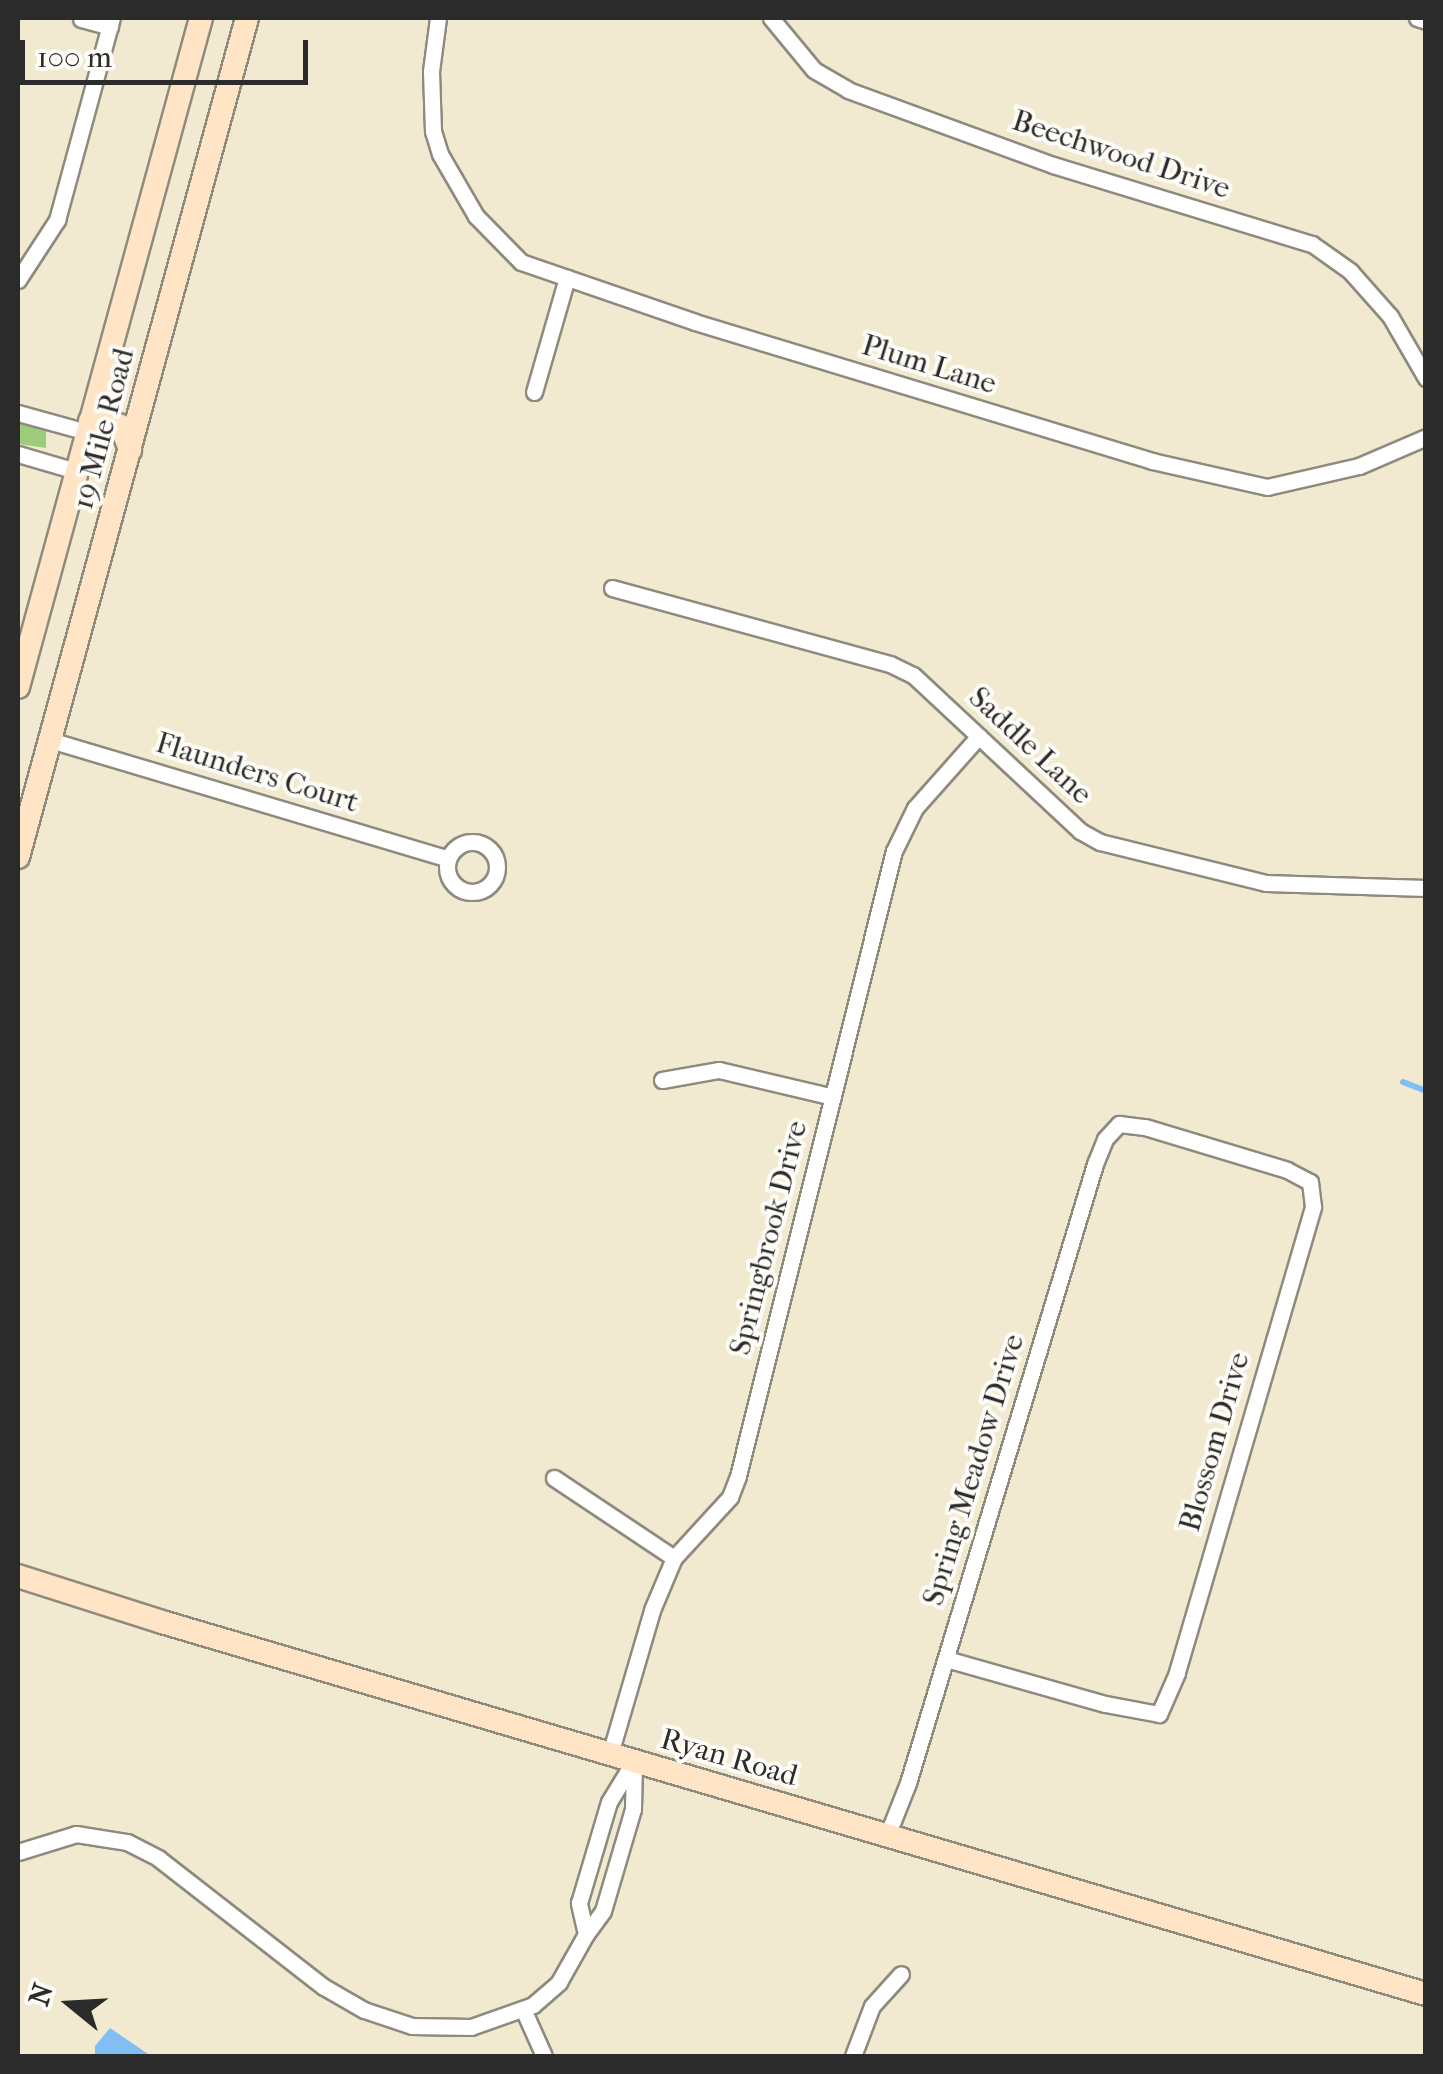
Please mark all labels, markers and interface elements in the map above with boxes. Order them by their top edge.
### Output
scale bar [25,20,312,82]
text: 100 m [37,40,112,75]
street label: Beechwood Drive [1008,103,1234,207]
street label: Plum Lane [857,328,1001,402]
street label: 19 Mile Road [65,345,143,513]
street label: Saddle Lane [961,680,1099,812]
street label: Flaunders Court [151,725,363,821]
street label: Springbrook Drive [722,1117,816,1359]
street label: Spring Meadow Drive [916,1330,1032,1610]
street label: Blossom Drive [1172,1348,1258,1536]
street label: Ryan Road [656,1721,802,1795]
north arrow [20,1954,120,2054]
text: N [22,1979,60,2010]

